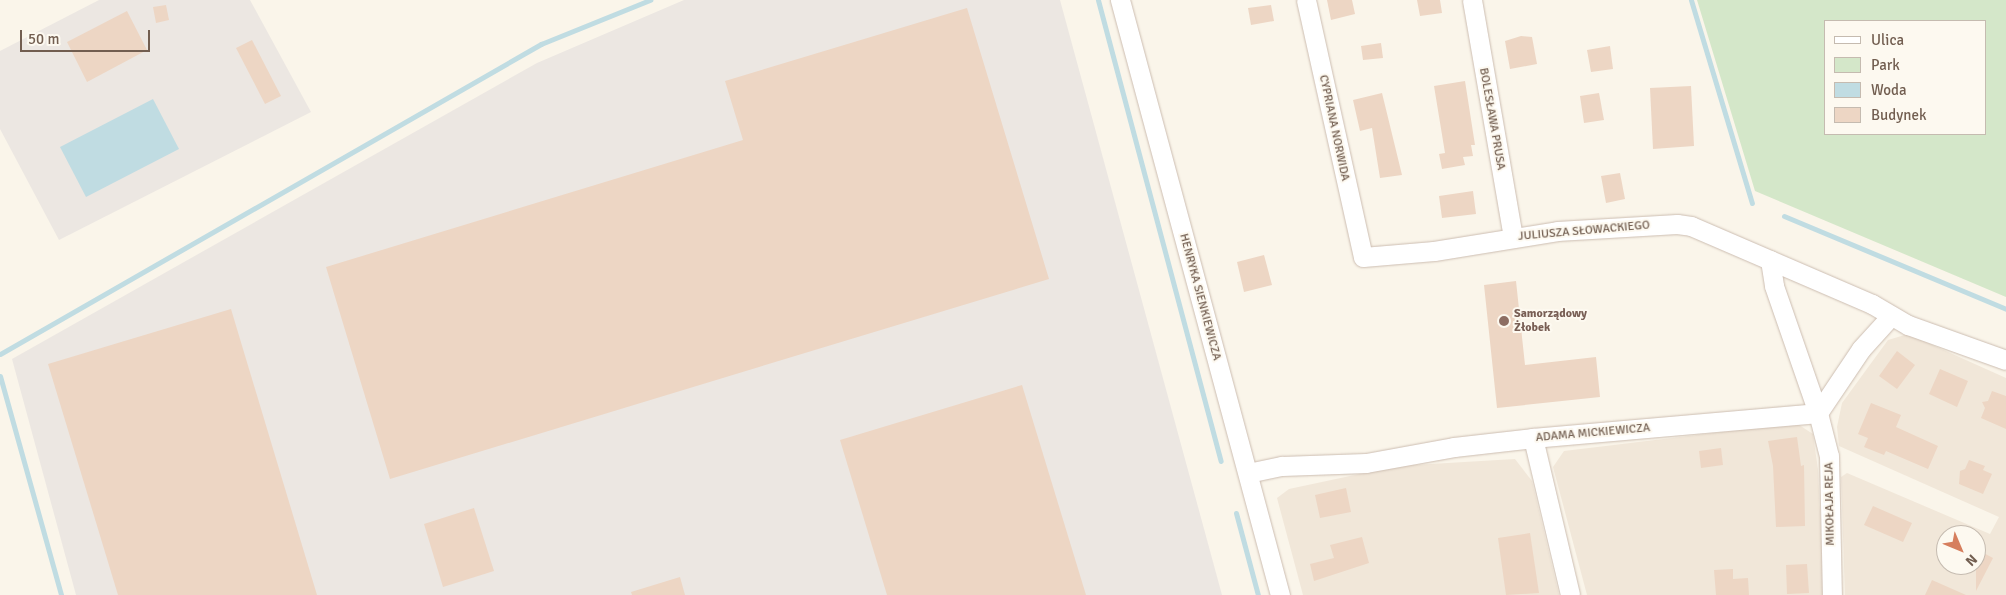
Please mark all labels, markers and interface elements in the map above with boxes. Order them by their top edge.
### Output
scale bar [22,20,152,52]
legend [1824,20,1986,135]
text: 50 m [28,30,59,48]
text: Ulica [1871,31,1904,49]
text: Park [1871,56,1900,74]
street label: BOLESŁAWA PRUSA [1476,67,1508,171]
street label: CYPRIANA NORWIDA [1316,74,1352,182]
text: Woda [1871,81,1907,99]
text: Budynek [1871,106,1926,124]
street label: JULIUSZA SŁOWACKIEGO [1518,218,1650,244]
street label: HENRYKA SIENKIEWICZA [1176,232,1224,362]
place label: Samorządowy Żłobek [1514,307,1587,335]
marker: Samorządowy Żłobek [1498,315,1510,327]
street label: ADAMA MICKIEWICZA [1535,421,1651,445]
street label: MIKOŁAJA REJA [1822,462,1838,546]
north arrow [1936,525,1986,575]
text: N [1962,551,1981,570]

